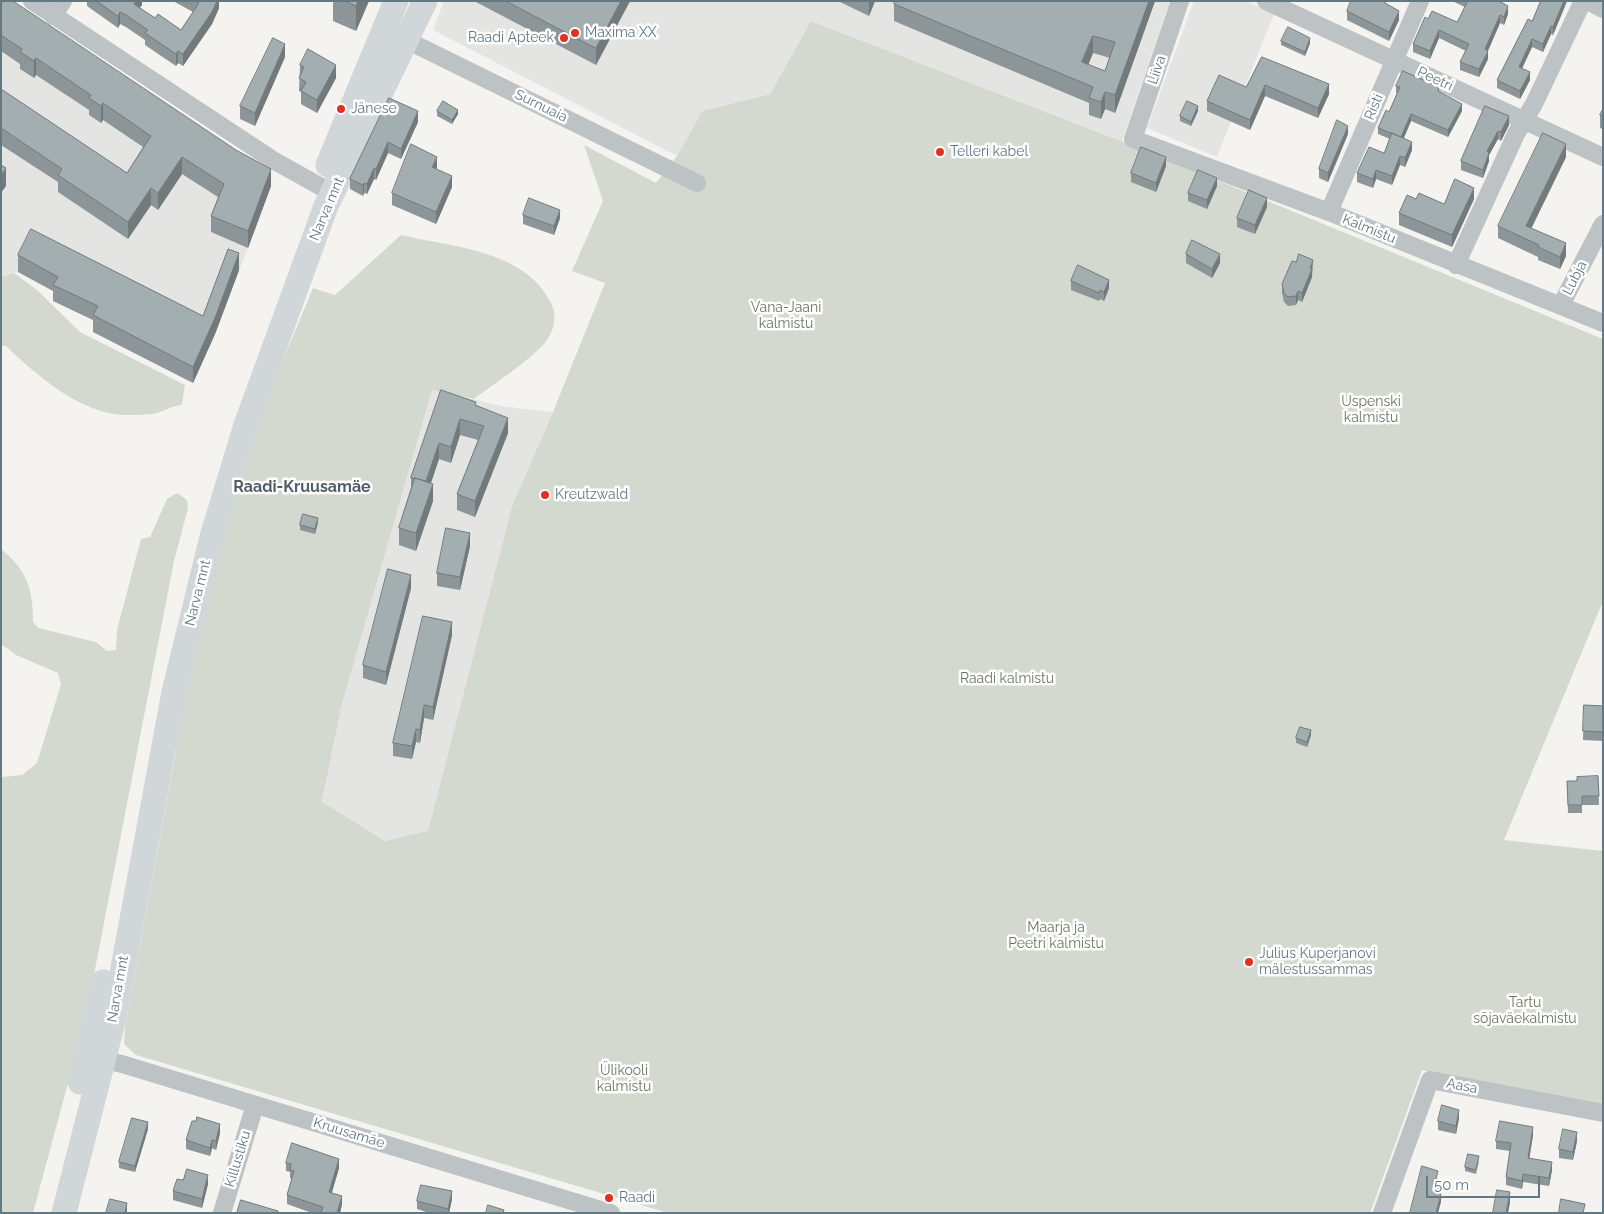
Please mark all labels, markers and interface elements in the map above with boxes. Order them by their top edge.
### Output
place label: Maxima XX [585,25,657,41]
marker: Maxima XX [569,27,581,39]
place label: Raadi Apteek [468,30,554,46]
marker: Raadi Apteek [558,32,570,44]
street label: Liiva [1144,53,1170,87]
street label: Peetri [1414,63,1456,95]
street label: Surnuaia [512,86,570,126]
street label: Risti [1361,91,1387,123]
place label: Jänese [351,101,397,117]
marker: Jänese [335,103,347,115]
place label: Telleri kabel [950,144,1028,160]
marker: Telleri kabel [934,146,946,158]
street label: Narva mnt [306,175,348,243]
street label: Kalmistu [1340,211,1398,247]
street label: Lubja [1559,258,1591,298]
park label: Vana-Jaani kalmistu [751,300,821,332]
park label: Uspenski kalmistu [1341,394,1401,427]
district label: Raadi-Kruusamäe [233,477,371,497]
place label: Kreutzwald [555,487,628,503]
marker: Kreutzwald [539,489,551,501]
street label: Narva mnt [182,558,214,628]
park label: Raadi kalmistu [960,671,1054,687]
park label: Maarja ja Peetri kalmistu [1008,920,1104,952]
place label: Julius Kuperjanovi mälestussammas [1259,946,1376,979]
street label: Narva mnt [104,954,132,1024]
marker: Julius Kuperjanovi mälestussammas [1243,956,1255,968]
park label: Tartu sõjaväekalmistu [1473,995,1577,1028]
park label: Ülikooli kalmistu [597,1063,651,1096]
street label: Aasa [1445,1075,1479,1097]
street label: Kruusamäe [311,1114,387,1152]
street label: Killustiku [221,1129,255,1189]
scale bar [1429,1166,1543,1198]
text: 50 m [1434,1176,1469,1194]
place label: Raadi [619,1190,655,1206]
marker: Raadi [603,1192,615,1204]

